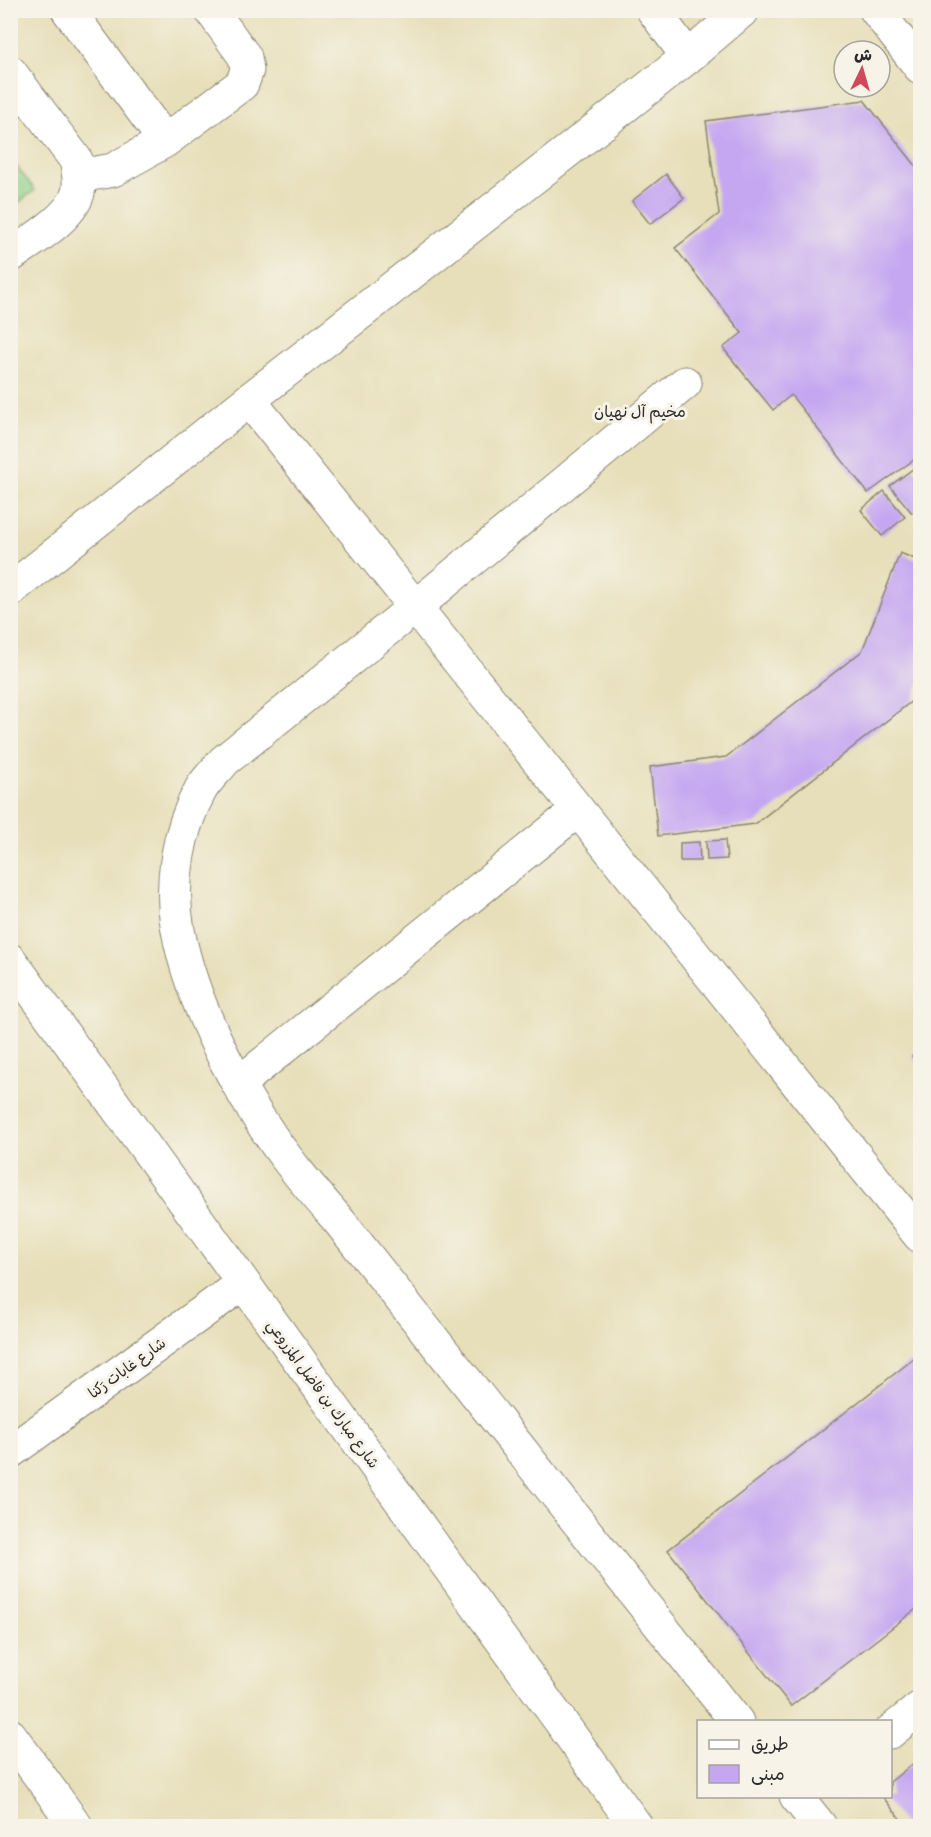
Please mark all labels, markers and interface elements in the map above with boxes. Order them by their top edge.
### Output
north arrow [832,39,892,99]
text: ش [854,44,873,66]
district label: مخيم آل نهيان [594,402,686,424]
street label: شارع مبارك بن فاضل المزروعي [260,1316,383,1474]
street label: شارع غابات رَكنا [85,1334,170,1403]
legend [697,1720,892,1798]
text: طريق [751,1733,789,1756]
text: مبنى [751,1763,785,1786]

